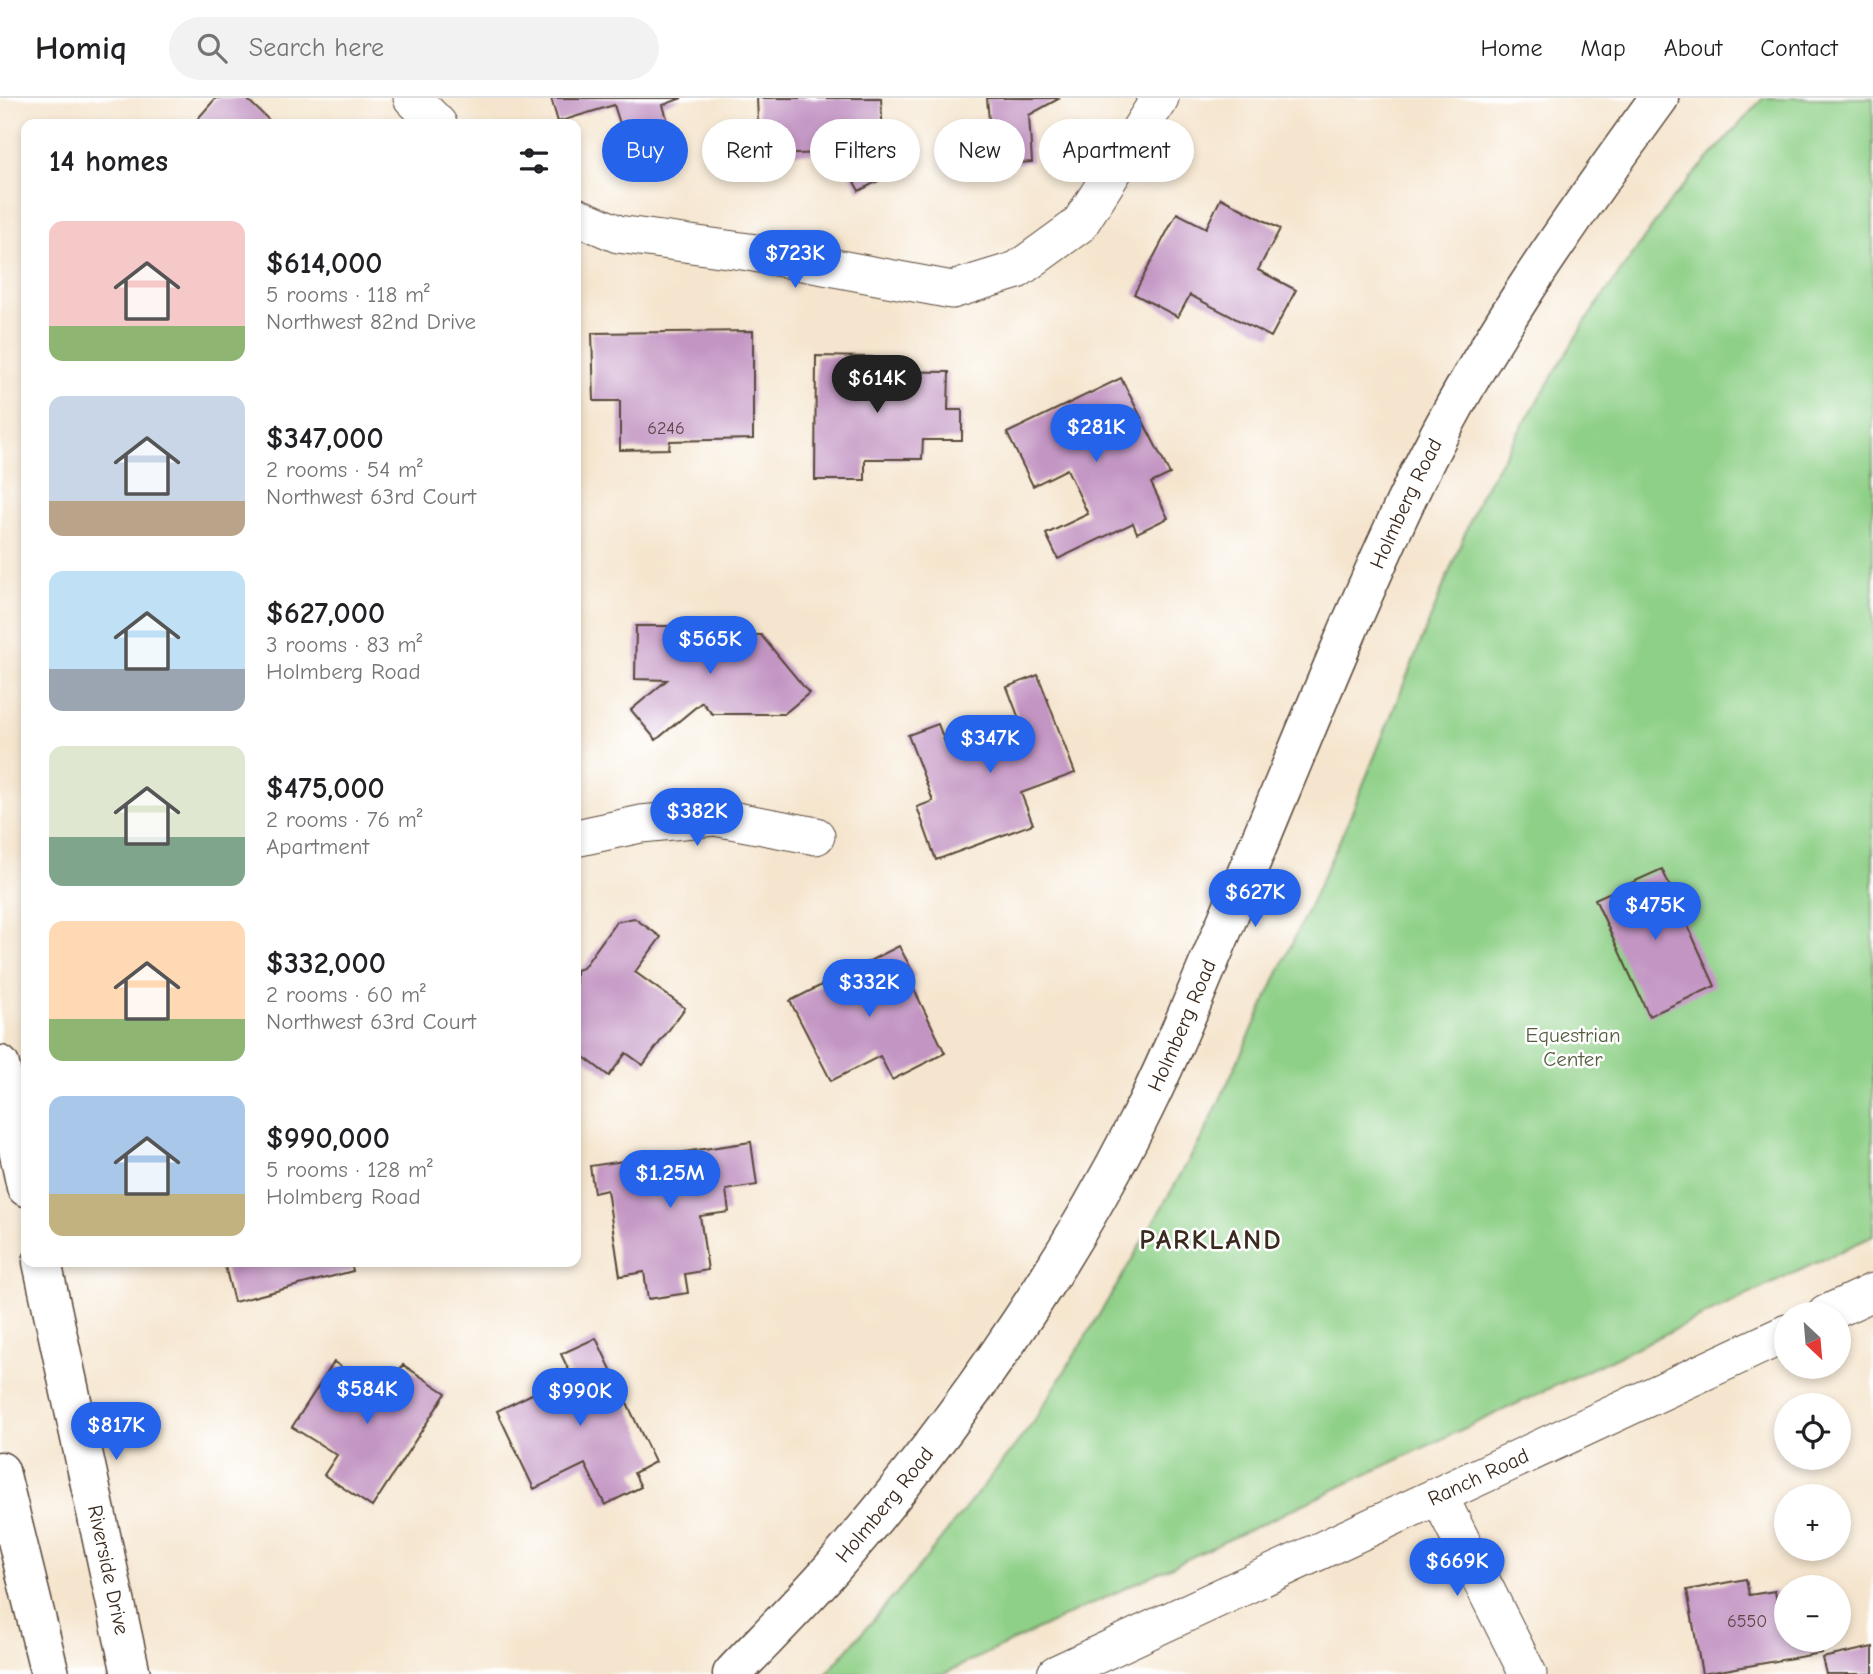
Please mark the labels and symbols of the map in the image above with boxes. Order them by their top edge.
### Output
pin: $723K [746,230,844,290]
pin: $614K [828,356,926,415]
pin: $281K [1047,404,1145,464]
house number: 6246 [647,418,685,439]
street label: Holmberg Road [1365,434,1447,572]
pin: $565K [661,616,759,676]
pin: $347K [941,716,1039,775]
pin: $382K [648,788,746,848]
pin: $627K [1206,870,1304,929]
pin: $475K [1606,882,1704,942]
street label: Holmberg Road [1142,956,1221,1095]
pin: $332K [820,960,918,1019]
park label: Equestrian Center [1525,1023,1621,1071]
pin: $1.25M [613,1150,727,1210]
district label: PARKLAND [1139,1224,1283,1256]
north arrow [1774,1302,1852,1379]
pin: $584K [318,1366,416,1426]
pin: $990K [531,1368,629,1428]
pin: $817K [67,1402,165,1462]
street label: Holmberg Road [831,1442,938,1567]
street label: Ranch Road [1424,1443,1533,1511]
street label: Riverside Drive [83,1503,134,1637]
pin: $669K [1408,1538,1506,1598]
house number: 6550 [1727,1611,1767,1632]

